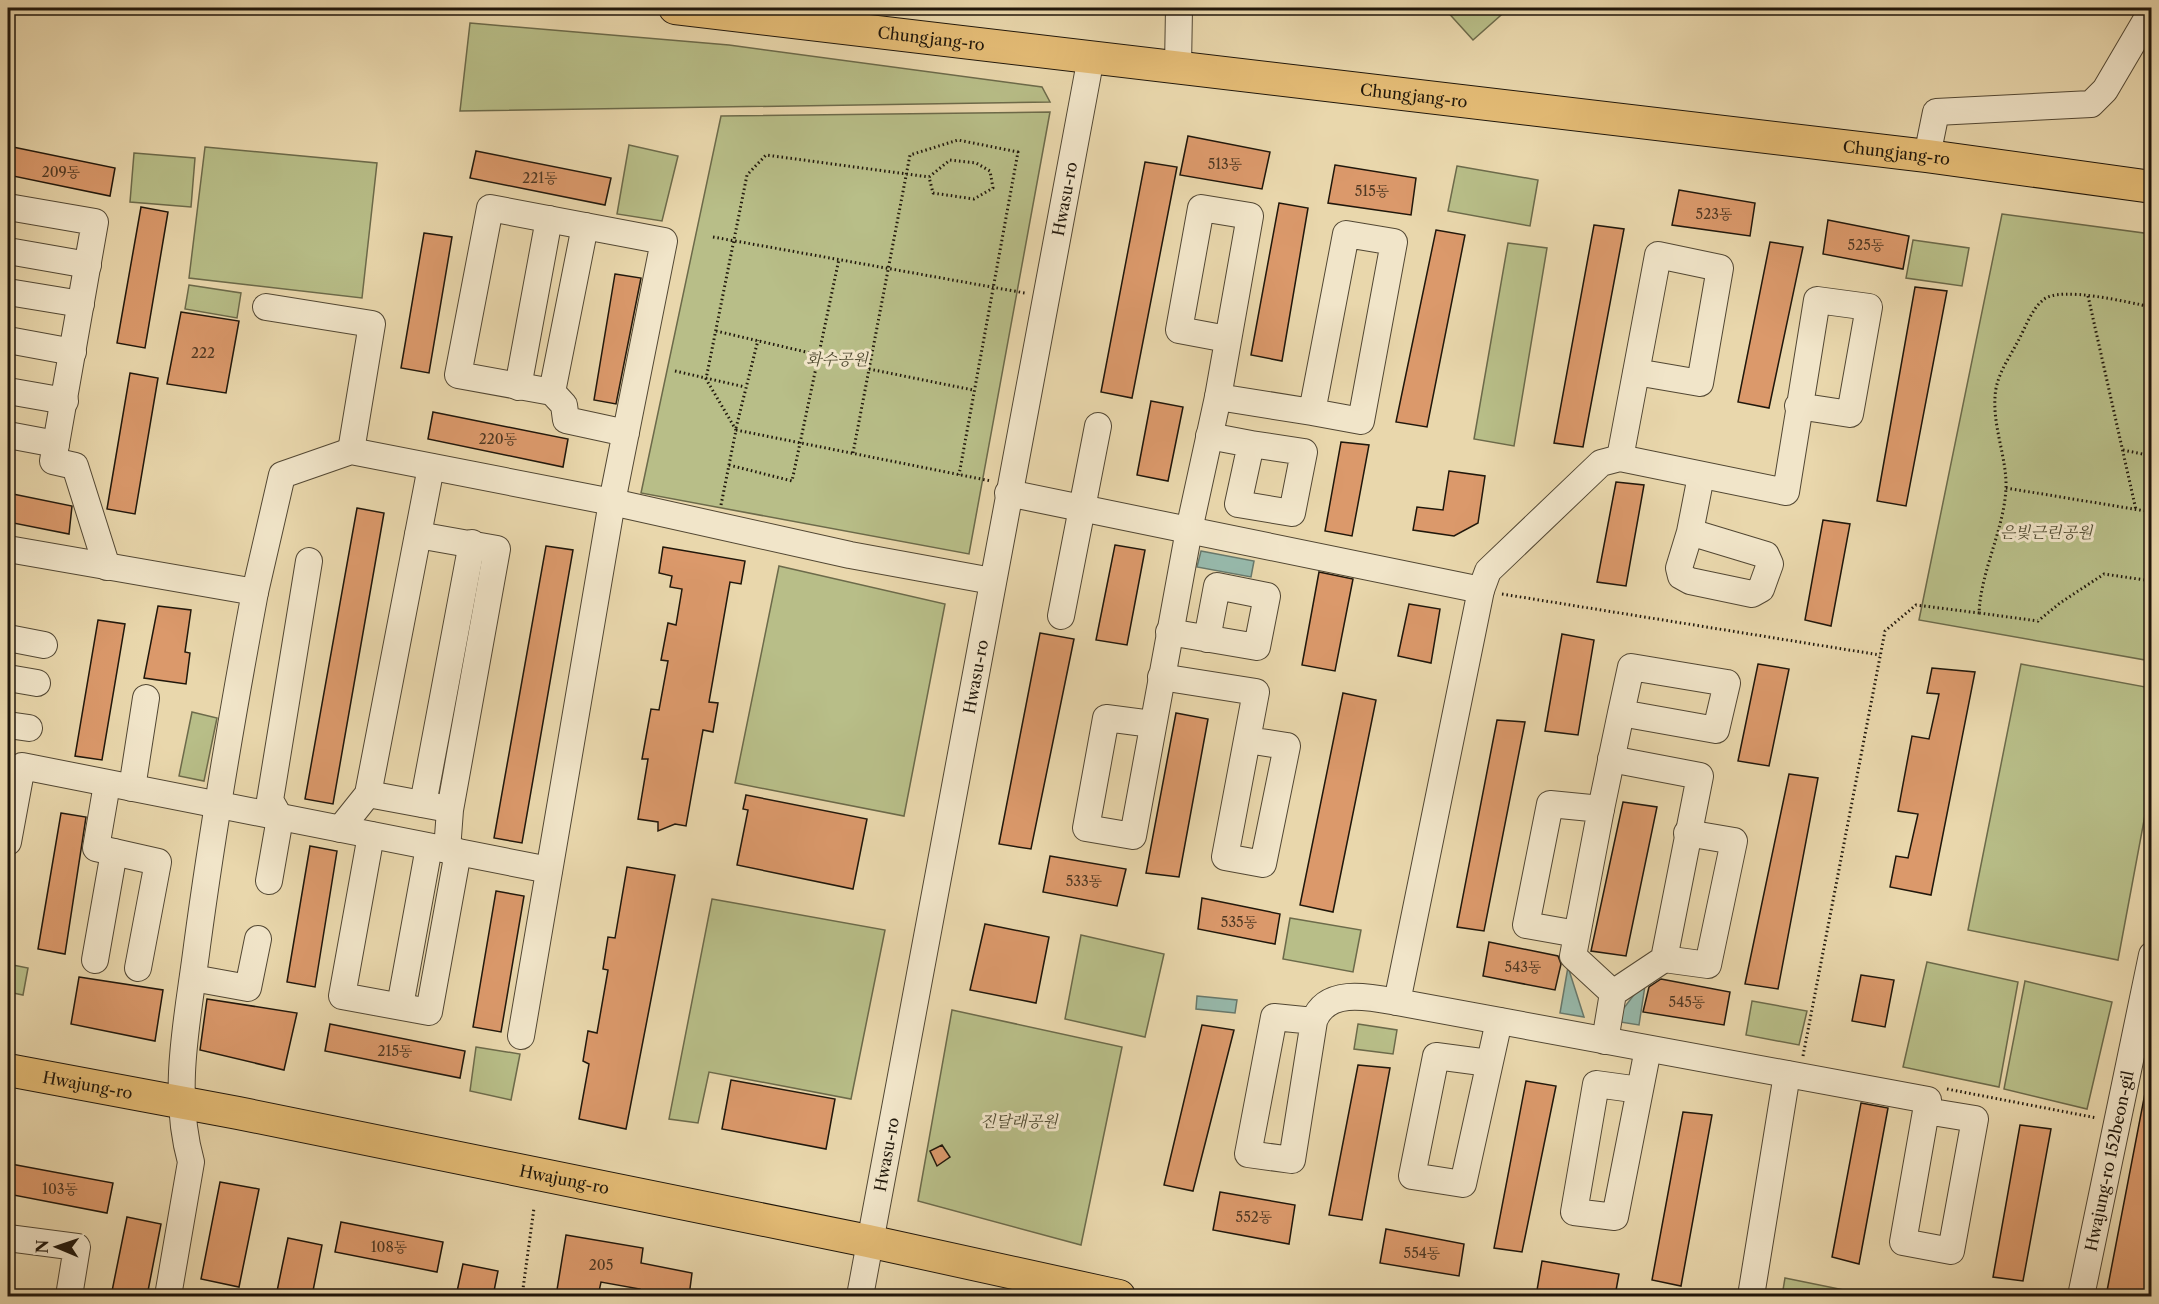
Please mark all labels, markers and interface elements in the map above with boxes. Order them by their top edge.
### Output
street label: Chungjang-ro [876,22,986,55]
street label: Chungjang-ro [1359,79,1469,112]
street label: Chungjang-ro [1842,136,1952,169]
house number: 513동 [1208,155,1243,173]
street label: Hwasu-ro [1048,160,1081,238]
house number: 209동 [42,163,81,181]
house number: 221동 [522,169,558,187]
house number: 515동 [1355,182,1390,200]
house number: 523동 [1696,205,1733,223]
house number: 525동 [1848,236,1885,254]
house number: 222 [191,344,215,362]
park label: 화수공원 [806,349,869,369]
house number: 220동 [479,430,518,448]
park label: 은빛근린공원 [2000,522,2094,542]
street label: Hwasu-ro [959,638,992,715]
house number: 533동 [1066,872,1103,890]
house number: 535동 [1221,913,1258,931]
house number: 543동 [1505,958,1542,976]
house number: 545동 [1669,993,1706,1011]
house number: 215동 [377,1042,413,1060]
street label: Hwajung-ro [41,1067,134,1103]
street label: Hwajung-ro 152beon-gil [2081,1069,2138,1253]
park label: 진달래공원 [980,1111,1059,1131]
street label: Hwasu-ro [870,1116,903,1193]
street label: Hwajung-ro [518,1160,611,1198]
house number: 103동 [42,1180,78,1198]
house number: 552동 [1236,1208,1273,1226]
north arrow [27,1217,87,1277]
house number: 108동 [371,1238,408,1256]
text: N [32,1239,52,1254]
house number: 554동 [1404,1244,1441,1262]
house number: 205 [589,1256,613,1274]

